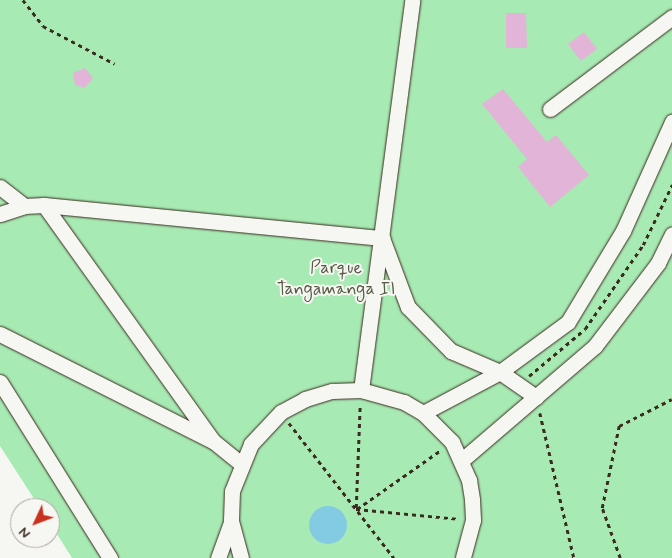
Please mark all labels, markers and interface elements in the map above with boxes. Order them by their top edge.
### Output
park label: Parque Tangamanga II [275,258,397,300]
north arrow [10,498,60,548]
text: N [15,523,35,542]

